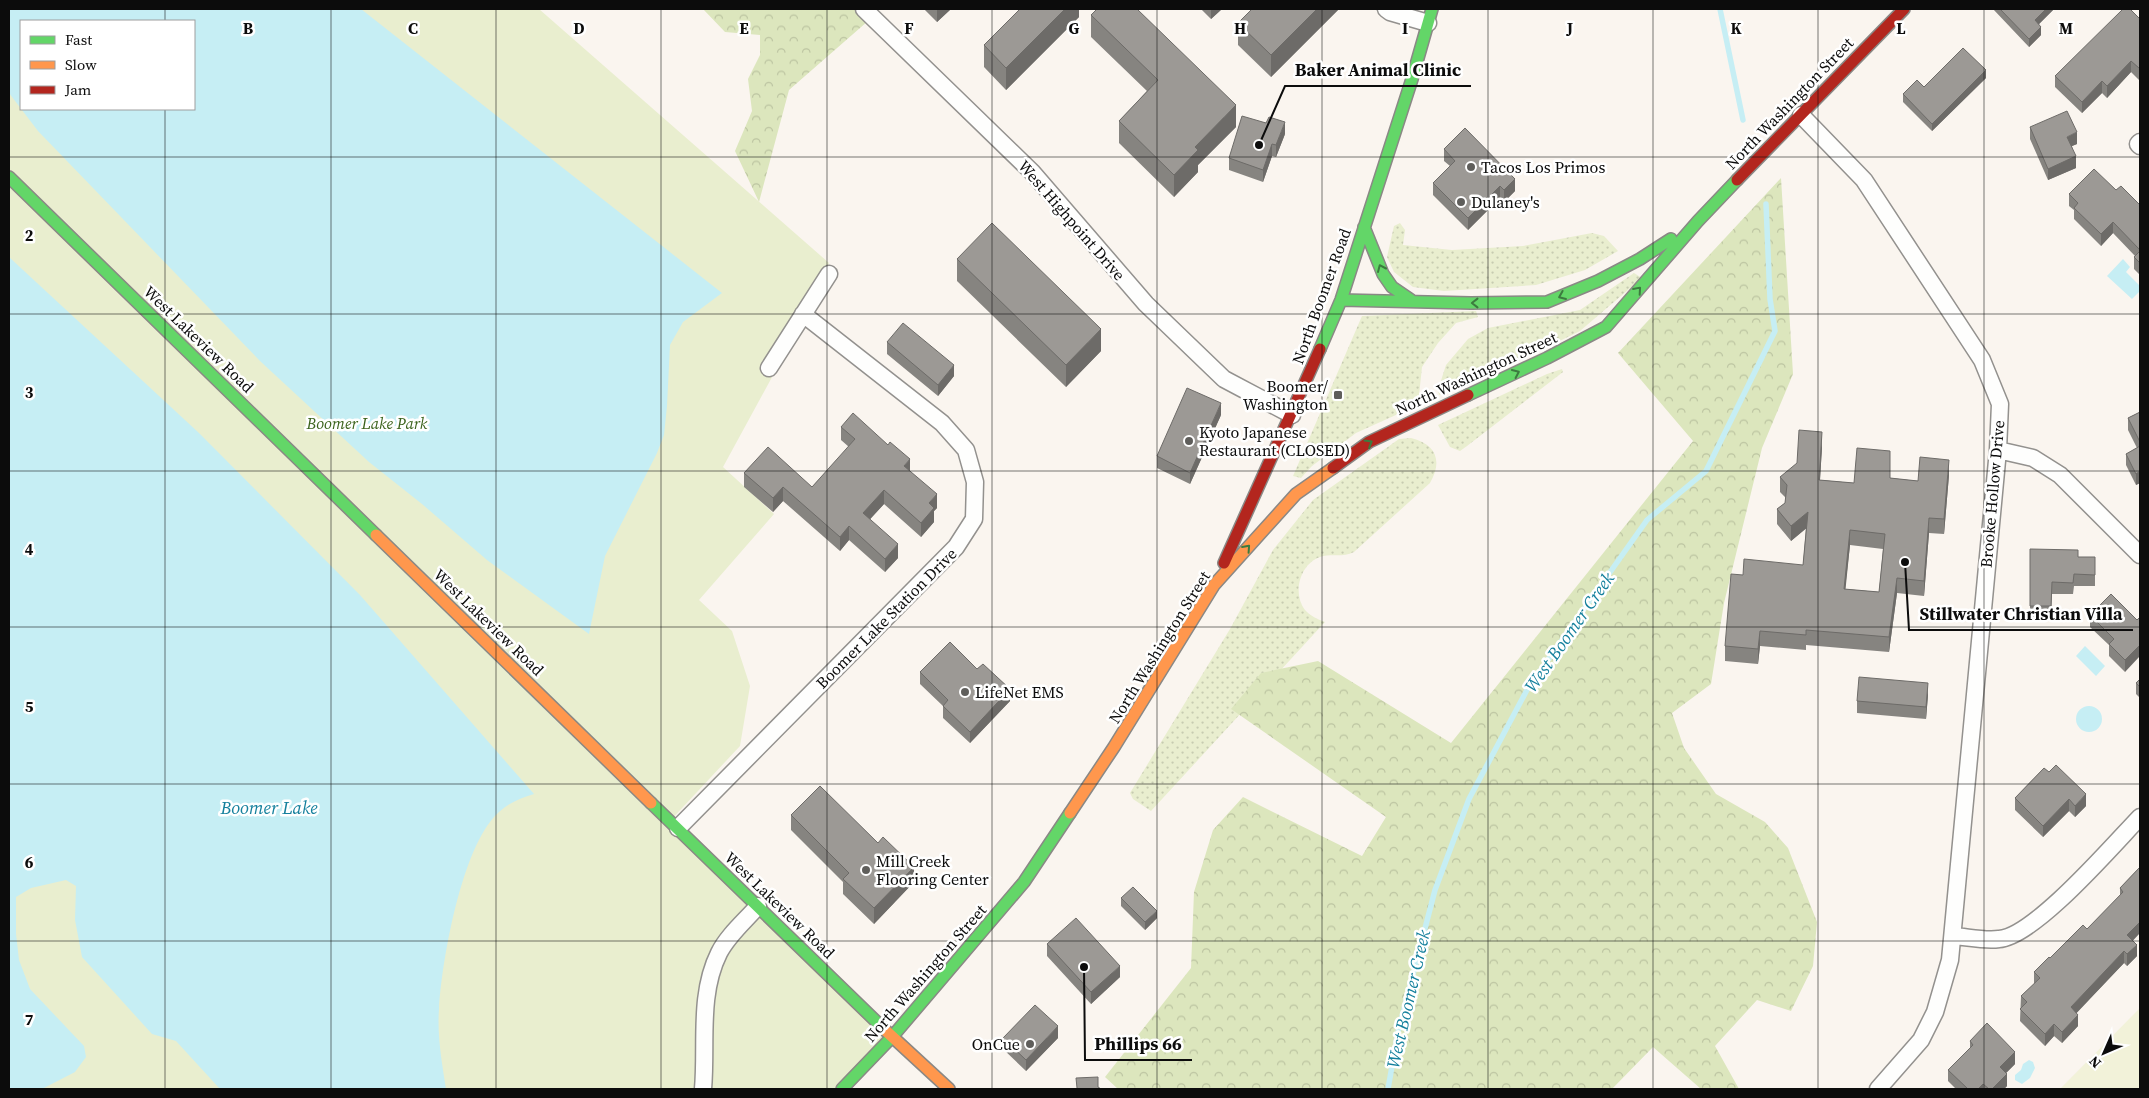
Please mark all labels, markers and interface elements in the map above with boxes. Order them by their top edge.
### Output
text: B [243,17,254,39]
text: C [408,17,418,39]
text: D [573,17,585,39]
text: E [739,17,749,39]
text: F [904,17,914,39]
text: G [1069,17,1080,39]
text: H [1234,17,1246,39]
text: I [1402,17,1408,39]
text: J [1566,17,1573,39]
text: K [1730,17,1742,39]
text: L [1896,17,1906,39]
text: M [2059,17,2073,39]
legend [20,20,195,110]
text: Fast [65,29,92,50]
street label: North Washington Street [1720,32,1859,174]
callout: Baker Animal Clinic [1285,53,1471,86]
text: Slow [65,54,97,75]
text: Baker Animal Clinic [1295,57,1461,82]
text: Jam [64,79,92,100]
street label: West Highpoint Drive [1013,155,1131,285]
place label: Tacos Los Primos [1481,156,1605,178]
marker: Tacos Los Primos [1465,161,1477,173]
place label: Dulaney's [1471,191,1540,213]
marker: Dulaney's [1455,196,1467,208]
text: 2 [25,224,34,246]
street label: North Boomer Road [1286,225,1356,367]
one-way arrow [1377,264,1388,273]
street label: West Lakeview Road [139,281,259,397]
one-way arrow [1632,286,1641,295]
one-way arrow [1558,289,1567,300]
one-way arrow [1471,298,1479,308]
street label: North Washington Street [1392,326,1561,420]
one-way arrow [1510,370,1519,380]
place label: Boomer/ Washington [1243,375,1329,415]
text: 3 [25,381,34,403]
marker: Boomer/ Washington [1332,389,1344,401]
park label: Boomer Lake Park [306,412,428,434]
street label: Brooke Hollow Drive [1975,419,2009,569]
place label: Kyoto Japanese Restaurant (CLOSED) [1199,421,1350,461]
marker: Kyoto Japanese Restaurant (CLOSED) [1183,435,1195,447]
one-way arrow [1363,439,1372,449]
text: 4 [25,538,34,560]
street label: Boomer Lake Station Drive [811,543,961,693]
one-way arrow [1241,545,1250,554]
street label: West Lakeview Road [429,564,549,680]
street label: North Washington Street [1103,566,1215,727]
water label: West Boomer Creek [1518,567,1620,697]
callout: Stillwater Christian Villa [1909,597,2133,630]
text: Stillwater Christian Villa [1919,601,2123,626]
place label: LifeNet EMS [975,681,1064,703]
marker: LifeNet EMS [959,686,971,698]
text: 5 [25,695,34,717]
water label: Boomer Lake [219,795,318,820]
street label: West Lakeview Road [720,847,840,963]
place label: Mill Creek Flooring Center [876,850,989,890]
text: 6 [25,851,34,873]
marker: Mill Creek Flooring Center [860,864,872,876]
street label: North Washington Street [859,899,992,1047]
water label: West Boomer Creek [1380,927,1436,1071]
text: 7 [25,1008,34,1030]
callout: Phillips 66 [1085,1027,1192,1060]
north arrow [2079,1028,2129,1078]
text: Phillips 66 [1094,1031,1182,1056]
place label: OnCue [972,1033,1020,1055]
marker: OnCue [1024,1038,1036,1050]
text: N [2084,1052,2105,1073]

